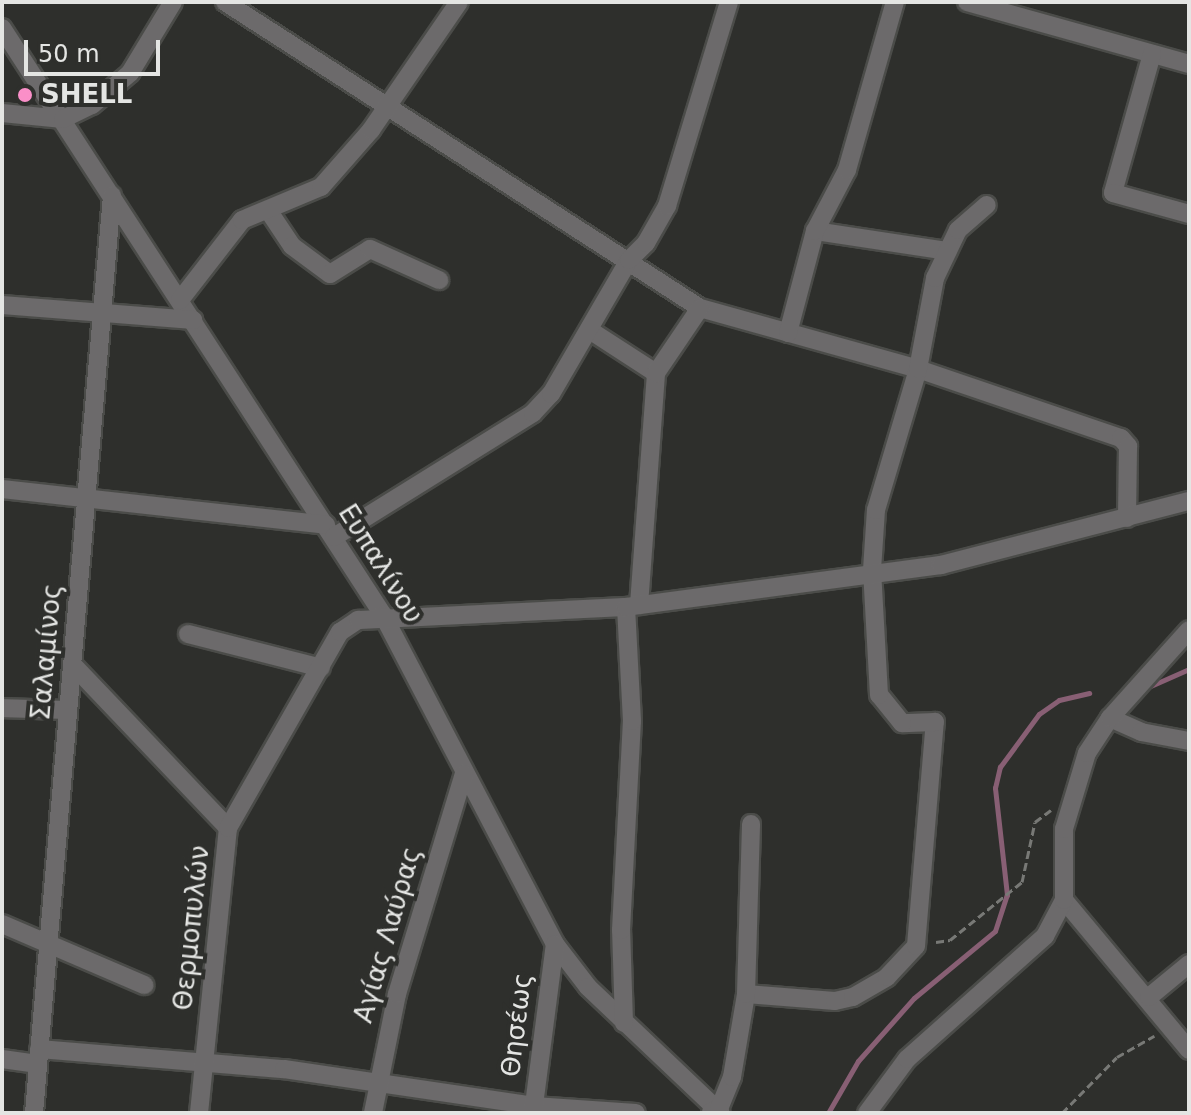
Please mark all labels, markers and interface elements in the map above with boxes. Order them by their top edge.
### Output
scale bar [28,24,164,74]
text: 50 m [38,40,100,68]
place label: SHELL [41,79,132,111]
marker: SHELL [16,86,34,104]
street label: Ευπαλίνου [331,499,429,629]
street label: Σαλαμίνος [25,582,69,722]
street label: Αγίας Λαύρας [348,843,428,1027]
street label: Θερμοπυλών [168,844,216,1012]
street label: Θησέως [495,971,539,1079]

